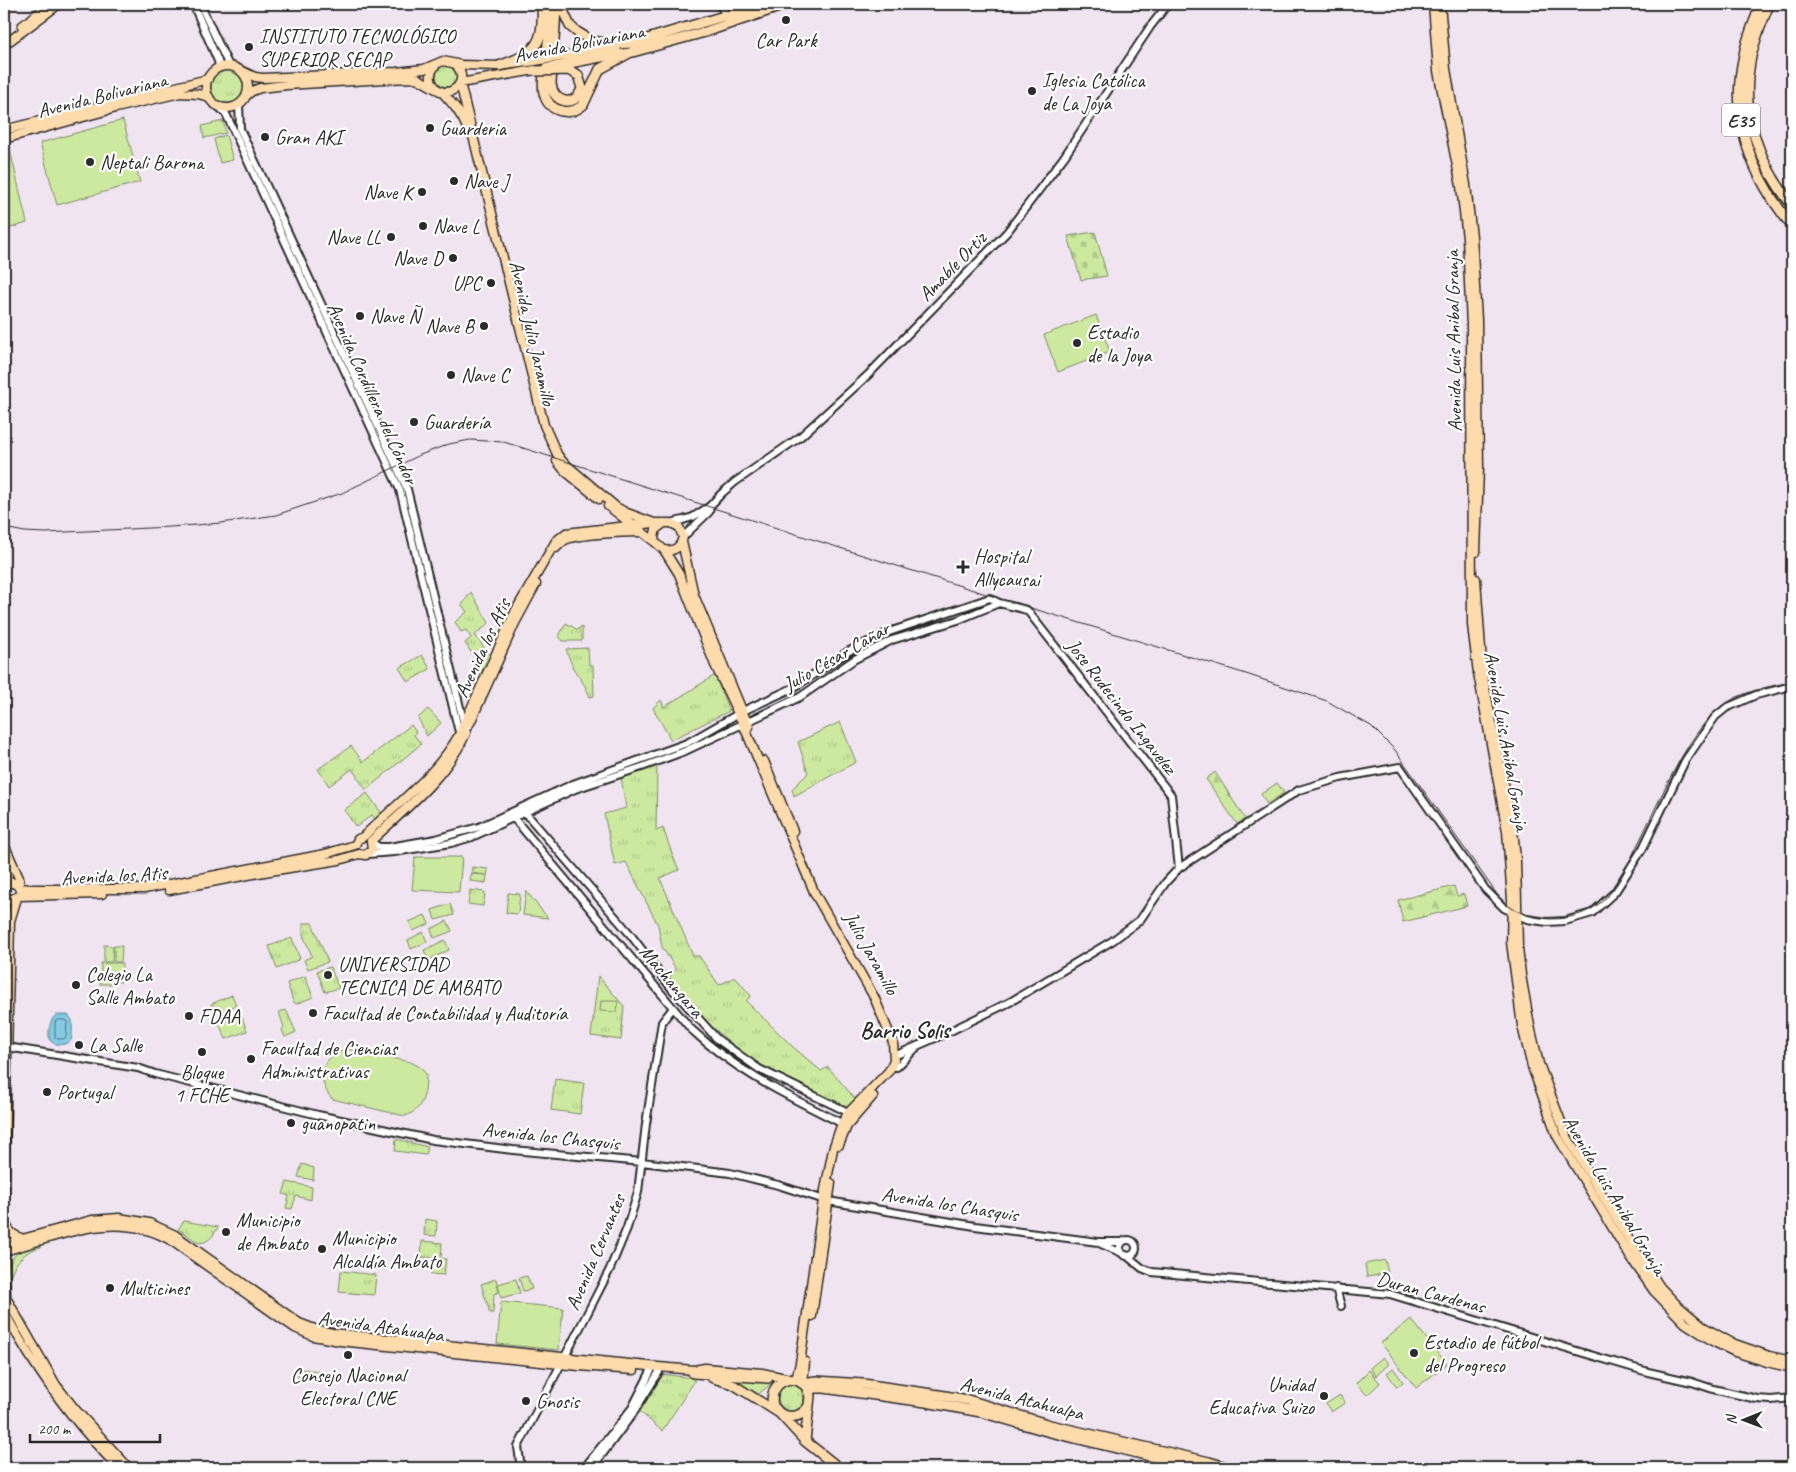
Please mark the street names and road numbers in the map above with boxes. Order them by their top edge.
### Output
street label: Avenida Bolivariana [512,18,648,68]
street label: Avenida Bolivariana [35,67,171,124]
road number: E35 [1722,104,1760,136]
street label: Amable Ortiz [913,225,993,306]
street label: Avenida Luis Anibal Granja [1439,248,1468,432]
street label: Avenida Julio Jaramillo [504,258,562,409]
street label: Avenida Cordillera del Cóndor [321,298,425,490]
street label: Avenida los Atis [449,593,517,702]
street label: Julio César Cañar [778,615,895,697]
street label: Jose Rudecindo Ingavelez [1060,633,1184,781]
street label: Avenida Luis Anibal Granja [1478,649,1535,835]
street label: Avenida los Atis [60,860,170,891]
street label: Julio Jaramillo [838,906,905,1000]
street label: Machangara [634,940,710,1024]
street label: Avenida Luis Anibal Granja [1557,1111,1673,1281]
street label: Avenida los Chasquis [481,1117,623,1156]
street label: Avenida los Chasquis [880,1181,1022,1228]
street label: Avenida Cervantes [560,1189,632,1314]
street label: Duran Cardenas [1374,1266,1490,1320]
street label: Avenida Atahualpa [317,1305,447,1348]
street label: Avenida Atahualpa [957,1371,1087,1426]

